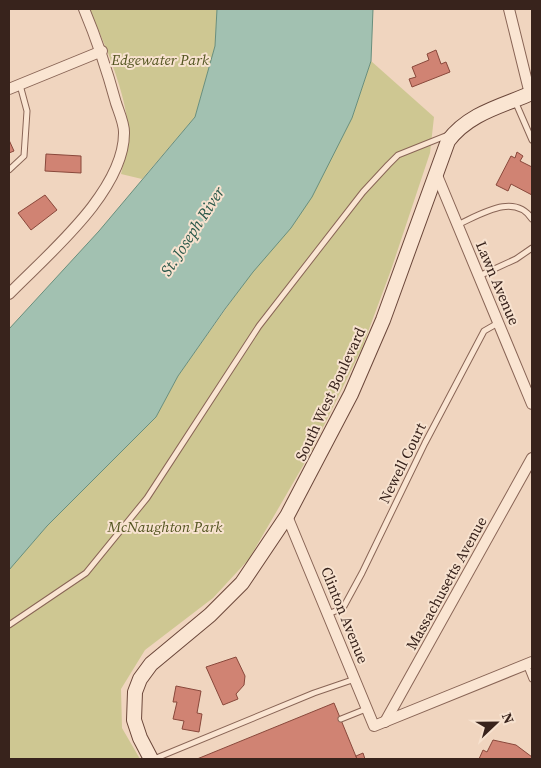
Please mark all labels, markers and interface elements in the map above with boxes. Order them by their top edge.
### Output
park label: Edgewater Park [110,49,210,70]
water label: St. Joseph River [155,182,229,280]
street label: Lawn Avenue [471,238,525,329]
street label: South West Boulevard [290,323,370,464]
street label: Newell Court [373,419,431,507]
street label: Massachusetts Avenue [401,512,492,654]
park label: McNaughton Park [107,516,223,537]
street label: Clinton Avenue [316,564,374,667]
north arrow [471,698,521,748]
text: N [497,710,519,727]

